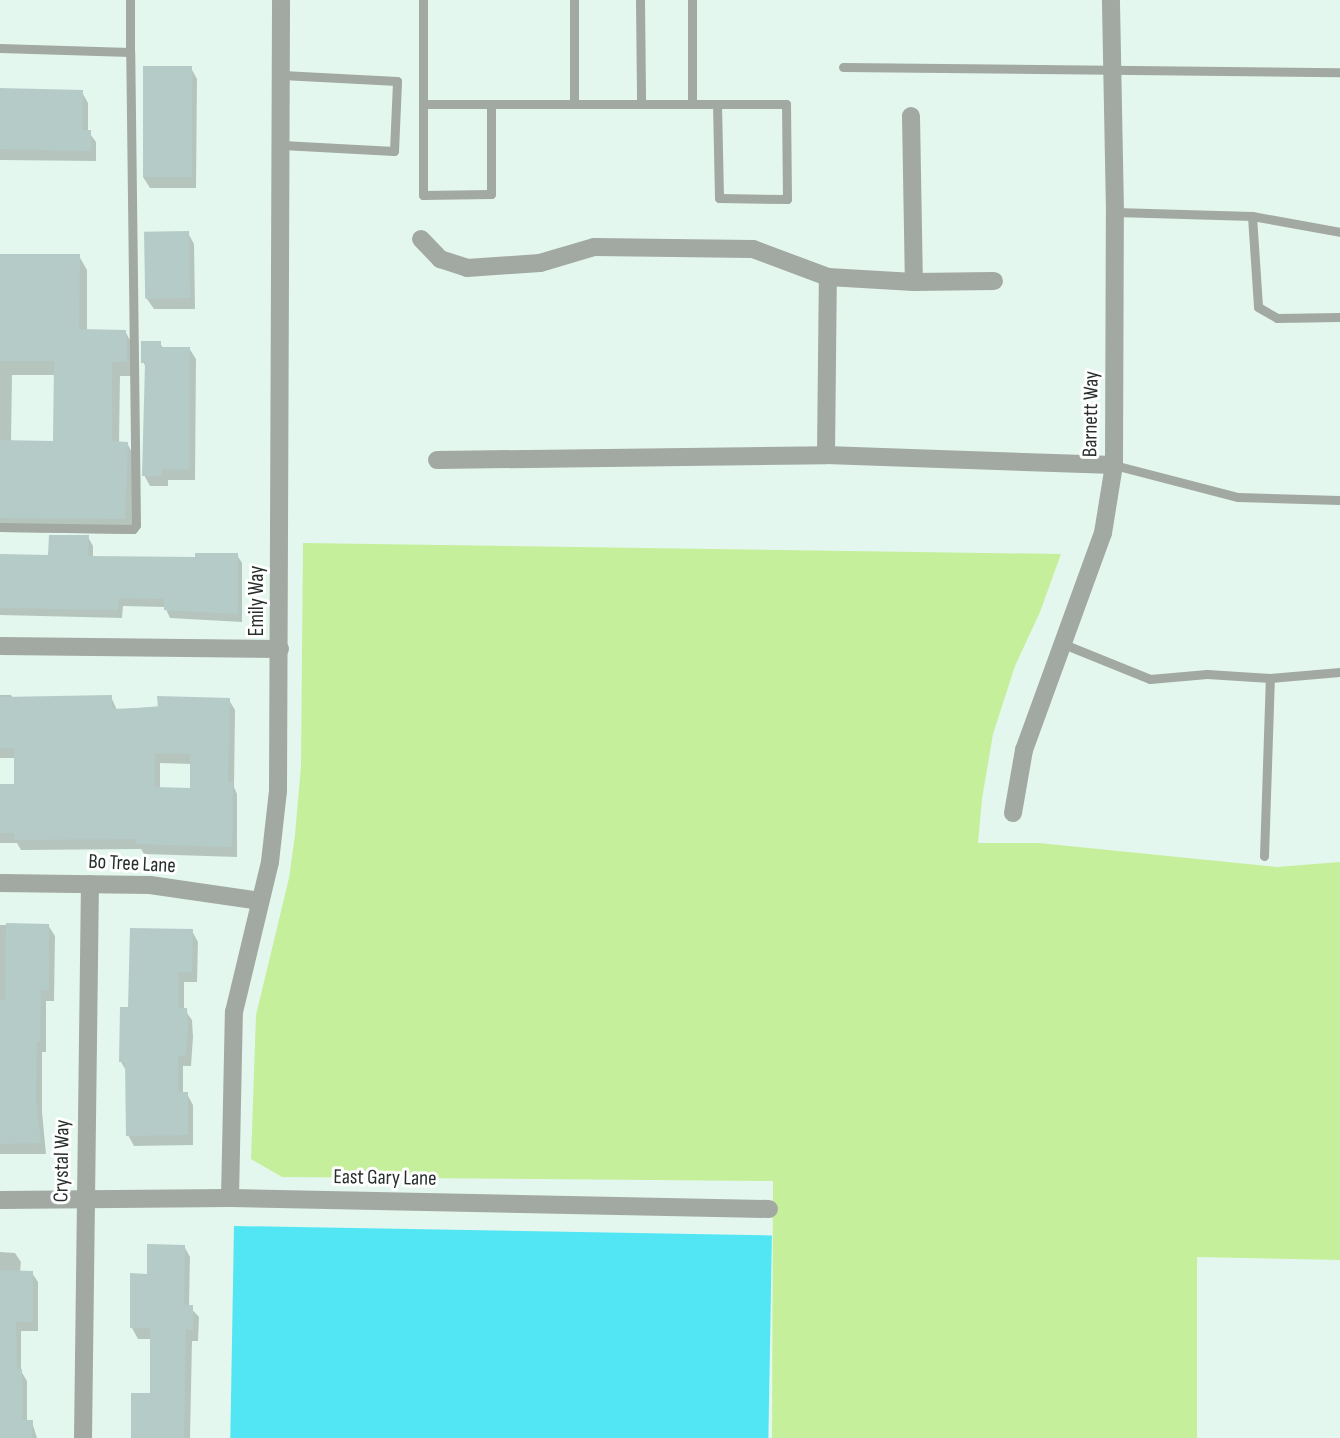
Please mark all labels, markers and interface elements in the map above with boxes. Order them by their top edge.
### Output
street label: Barnett Way [1078,371,1104,457]
street label: Emily Way [244,566,270,636]
street label: Bo Tree Lane [88,849,176,879]
street label: Crystal Way [49,1119,75,1203]
street label: East Gary Lane [333,1165,437,1191]

